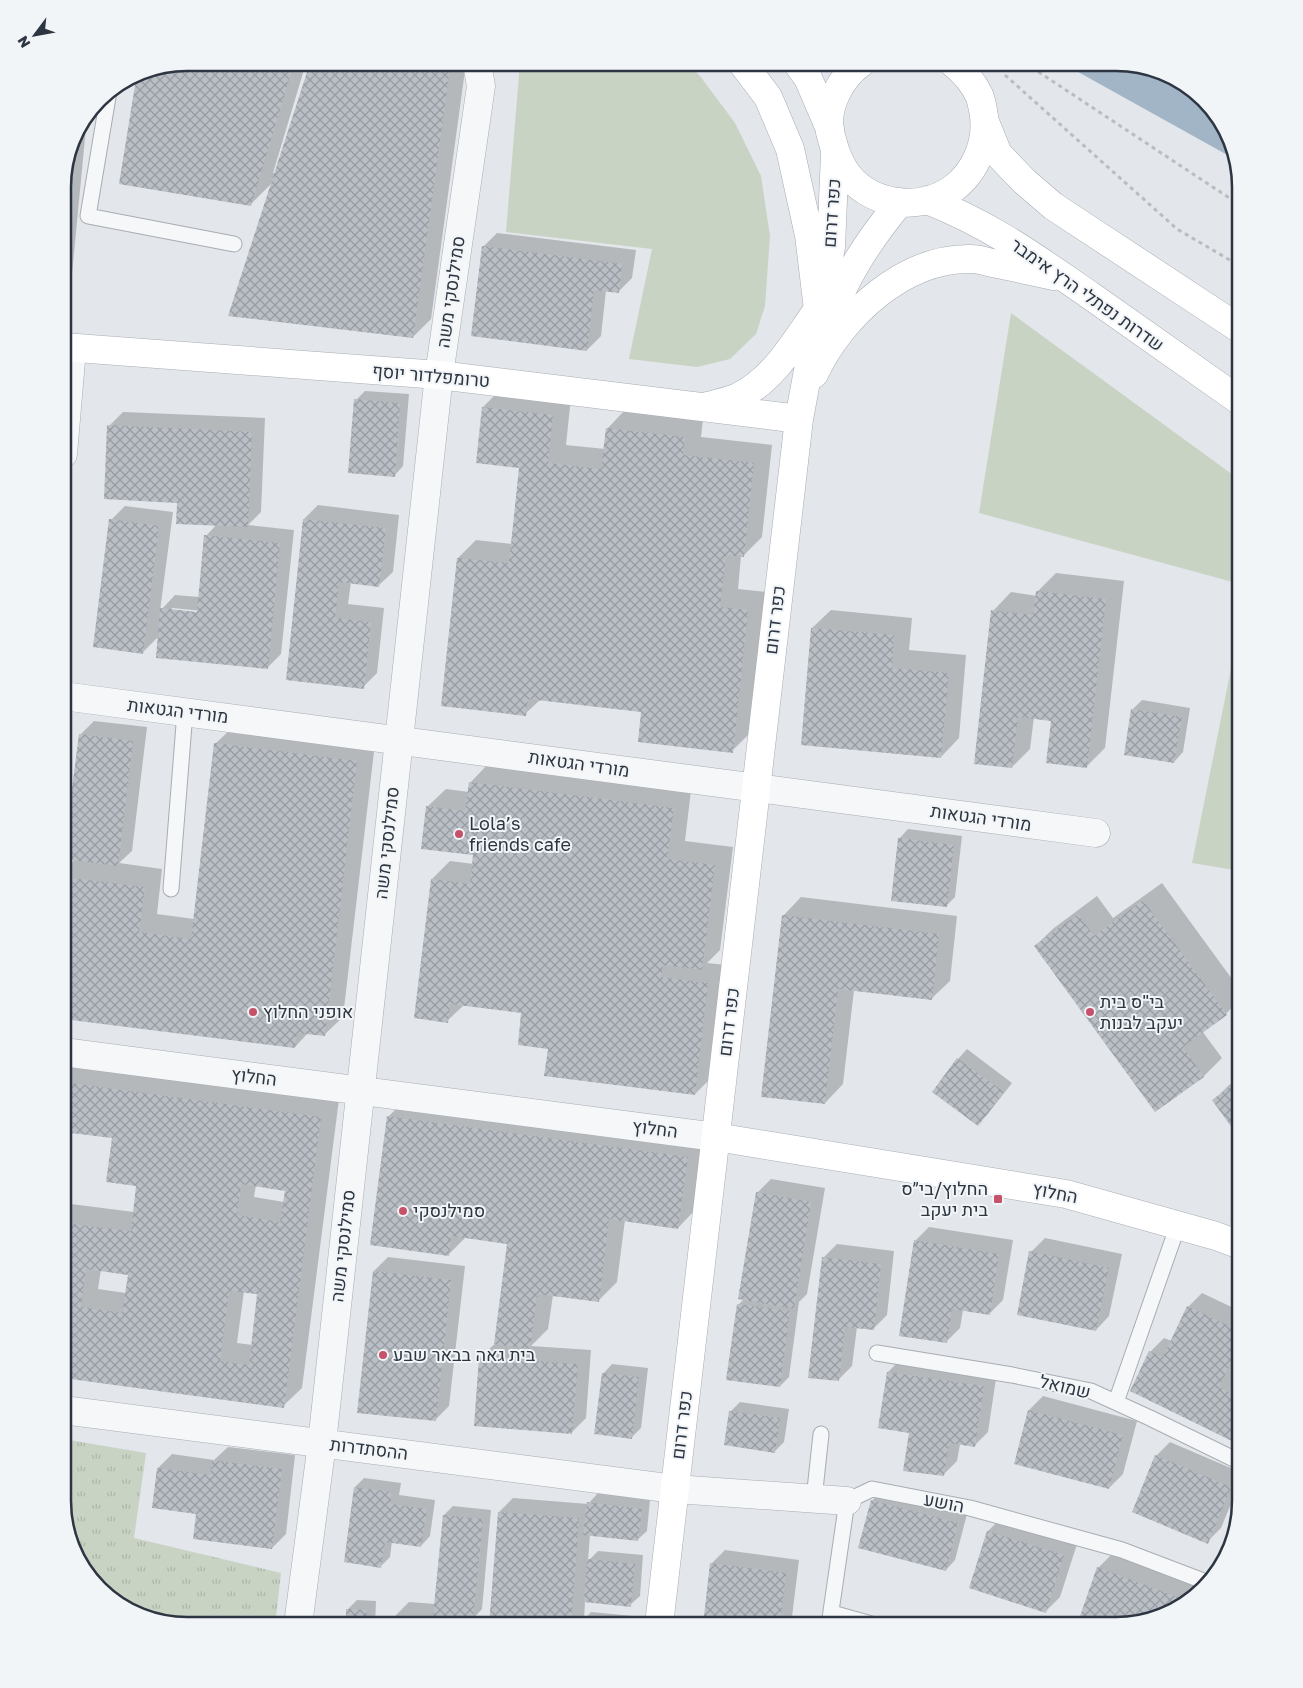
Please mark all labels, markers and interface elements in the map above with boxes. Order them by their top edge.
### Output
north arrow [10,10,60,60]
text: N [14,33,34,51]
street label: כפר דרום [818,178,844,248]
street label: שדרות נפתלי הרץ אימבר [1007,233,1168,355]
street label: סמילנסקי משה [431,234,469,349]
street label: טרומפלדור יוסף [371,359,491,391]
street label: כפר דרום [759,584,789,656]
street label: מורדי הגטאות [126,693,230,727]
street label: מורדי הגטאות [527,745,631,781]
street label: סמילנסקי משה [369,786,403,900]
street label: מורדי הגטאות [929,799,1033,835]
place label: Lola’s friends cafe [469,812,571,855]
marker: Lola’s friends cafe [453,828,465,840]
street label: כפר דרום [713,986,743,1058]
place label: בי"ס בית יעקב לבנות [1100,990,1183,1033]
place label: אופני החלוץ [263,1000,353,1022]
marker: אופני החלוץ [247,1006,259,1018]
marker: בי"ס בית יעקב לבנות [1084,1006,1096,1018]
street label: החלוץ [230,1062,278,1090]
street label: החלוץ [631,1114,679,1142]
place label: החלוץ/בי״ס בית יעקב [901,1177,989,1220]
street label: החלוץ [1031,1177,1080,1207]
street label: סמילנסקי משה [325,1189,359,1303]
marker: החלוץ/בי״ס בית יעקב [992,1193,1004,1205]
place label: סמילנסקי [413,1199,485,1221]
marker: סמילנסקי [397,1205,409,1217]
place label: בית גאה בבאר שבע [393,1343,536,1365]
marker: בית גאה בבאר שבע [377,1349,389,1361]
street label: שמואל [1038,1369,1093,1403]
street label: כפר דרום [666,1389,696,1461]
street label: ההסתדרות [329,1432,409,1464]
street label: הושע [922,1487,966,1517]

